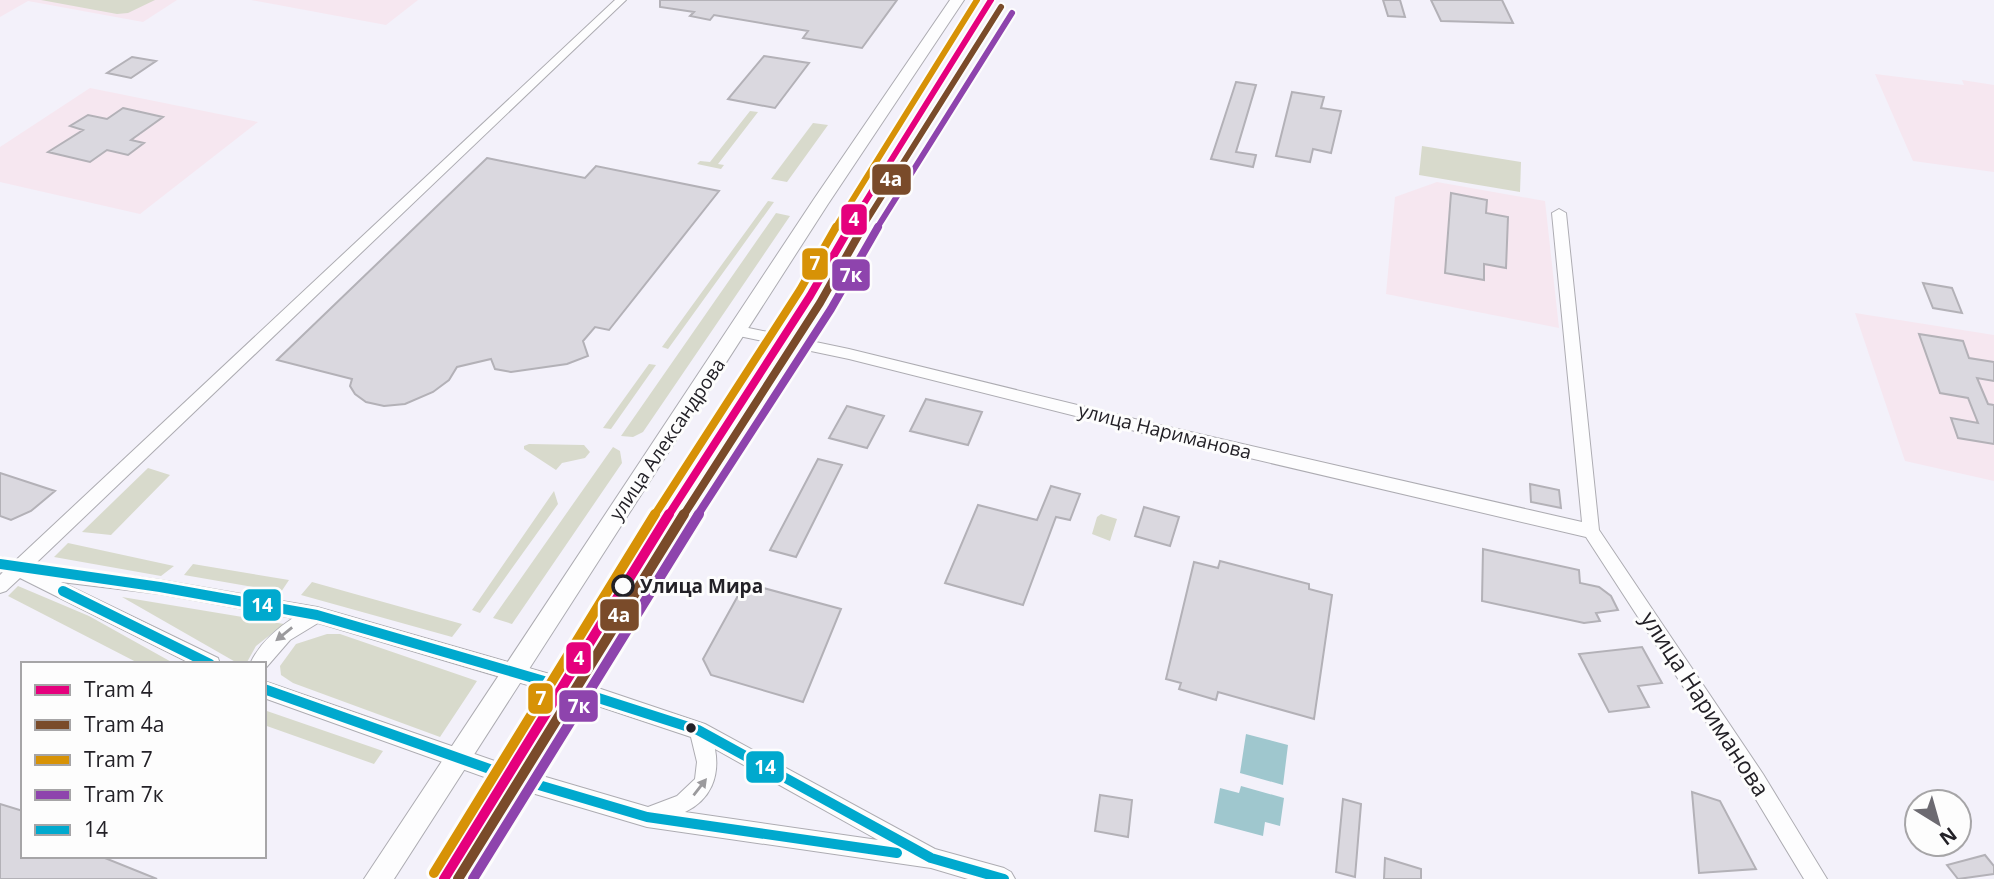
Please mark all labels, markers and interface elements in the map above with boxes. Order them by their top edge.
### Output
line badge: 4а [871,163,912,196]
text: 4а [880,166,902,192]
line badge: 4 [840,203,868,236]
text: 4 [849,206,860,232]
line badge: 7 [801,247,829,281]
text: 7 [810,250,821,276]
line badge: 7к [831,258,871,292]
text: 7к [840,262,863,288]
street label: улица Александрова [603,353,731,525]
street label: улица Нариманова [1076,397,1254,465]
place label: Улица Мира [640,573,763,599]
marker: Улица Мира [612,575,634,597]
line badge: 14 [242,588,282,622]
text: 14 [251,592,273,618]
line badge: 4а [599,598,640,632]
text: 4а [608,602,630,628]
street label: улица Нариманова [1634,605,1778,802]
one-way arrow [275,626,292,641]
line badge: 4 [565,641,592,675]
text: 4 [574,645,585,671]
legend [21,662,266,858]
text: Tram 4 [84,675,153,703]
line badge: 7 [527,682,554,715]
text: 7 [536,685,547,711]
line badge: 7к [558,689,599,723]
text: 7к [568,693,591,719]
text: Tram 4а [84,710,164,738]
unlabelled marker [684,721,698,735]
text: Tram 7 [84,745,153,773]
line badge: 14 [745,750,785,784]
text: 14 [754,754,776,780]
one-way arrow [692,779,707,797]
text: Tram 7к [84,780,164,808]
north arrow [1903,788,1973,858]
text: 14 [84,815,108,843]
text: N [1934,822,1962,852]

